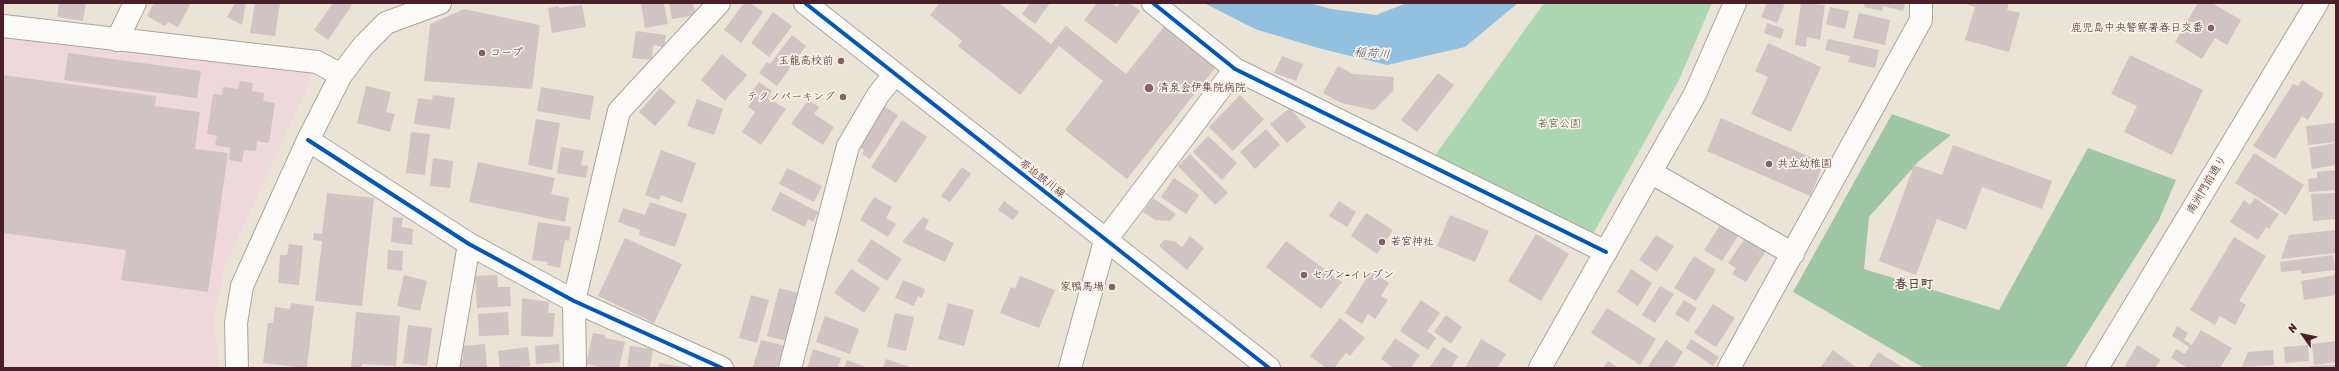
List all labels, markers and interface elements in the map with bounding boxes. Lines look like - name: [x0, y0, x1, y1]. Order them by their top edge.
- place label: 鹿児島中央警察署春日交番: [2071, 21, 2203, 35]
- marker: 鹿児島中央警察署春日交番: [2206, 23, 2216, 33]
- place label: コープ: [490, 46, 523, 60]
- water label: 稲荷川: [1354, 46, 1390, 62]
- marker: コープ: [477, 48, 487, 58]
- place label: 玉龍高校前: [778, 54, 833, 68]
- marker: 玉龍高校前: [836, 56, 846, 66]
- place label: 清泉会伊集院病院: [1158, 81, 1246, 95]
- marker: 清泉会伊集院病院: [1143, 82, 1155, 94]
- place label: テクノパーキング: [747, 90, 835, 104]
- marker: テクノパーキング: [838, 92, 848, 102]
- park label: 若宮公園: [1537, 117, 1581, 131]
- street label: 南洲門前通り: [2184, 153, 2230, 217]
- street label: 帯迫皷川線: [1016, 157, 1068, 201]
- place label: 共立幼稚園: [1777, 157, 1832, 171]
- marker: 共立幼稚園: [1764, 159, 1774, 169]
- place label: 若宮神社: [1390, 235, 1434, 249]
- marker: 若宮神社: [1377, 237, 1387, 247]
- place label: セブン-イレブン: [1312, 268, 1394, 282]
- marker: セブン-イレブン: [1299, 270, 1309, 280]
- district label: 春日町: [1895, 277, 1933, 293]
- place label: 家鴨馬場: [1060, 280, 1104, 294]
- marker: 家鴨馬場: [1107, 282, 1117, 292]
- north arrow: [2283, 315, 2323, 355]
- text: N: [2282, 320, 2303, 337]

